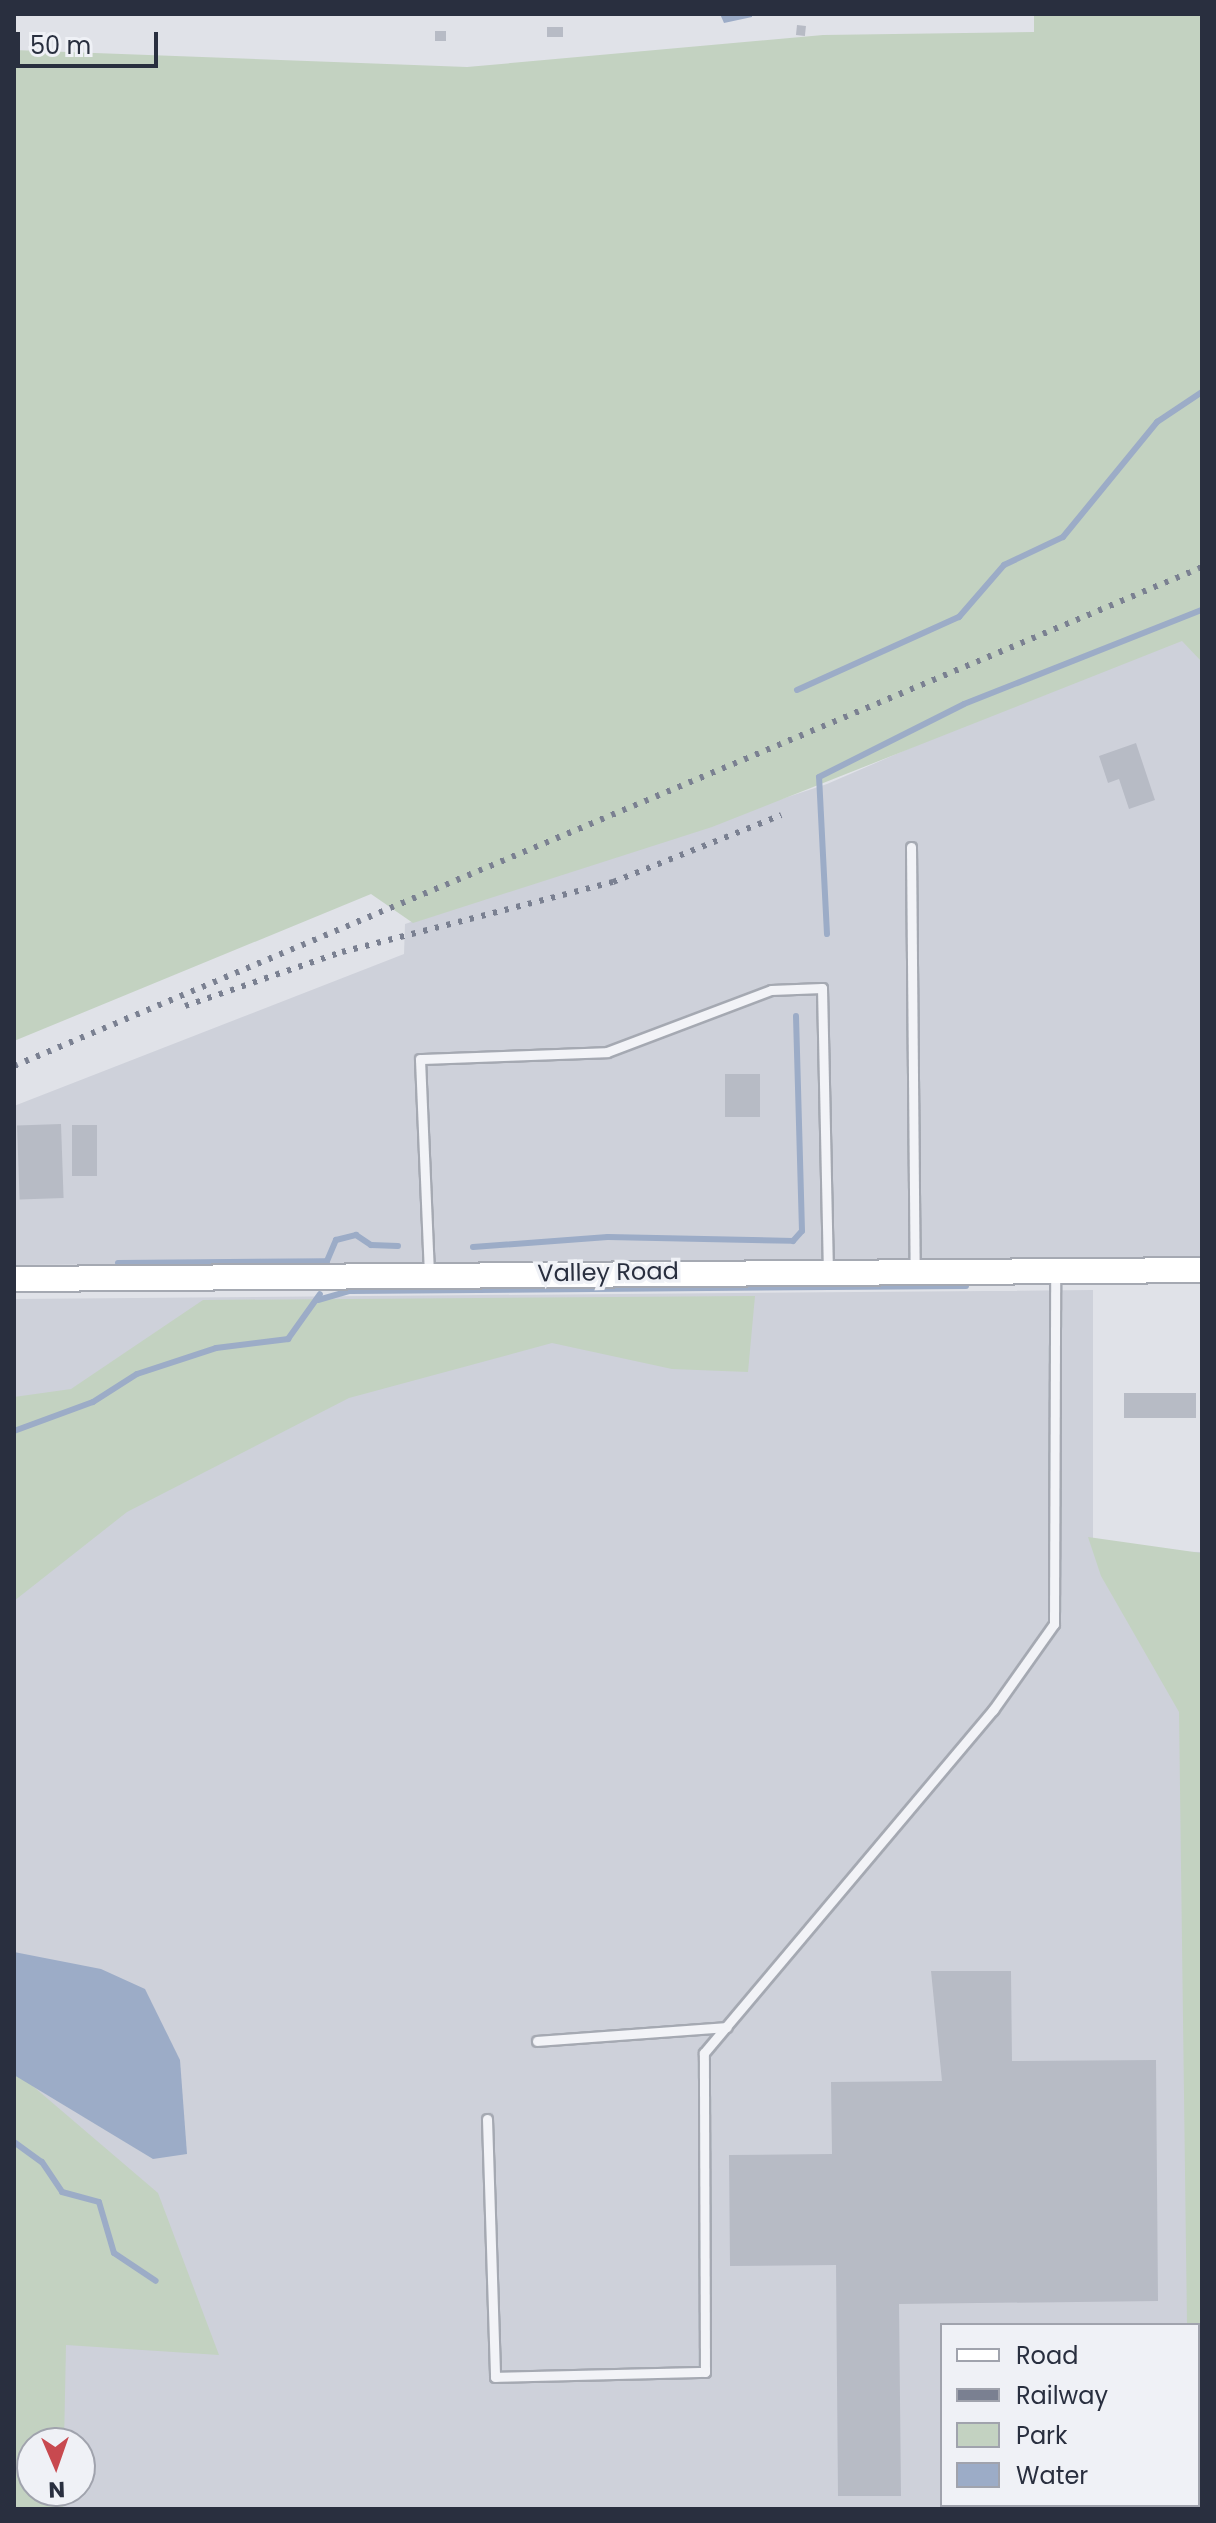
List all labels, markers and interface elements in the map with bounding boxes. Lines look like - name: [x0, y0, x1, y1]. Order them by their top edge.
- scale bar: [20, 16, 162, 66]
- text: 50 m: [30, 29, 91, 62]
- street label: Valley Road: [537, 1256, 679, 1288]
- legend: [940, 2323, 1200, 2507]
- text: Road: [1016, 2339, 1078, 2372]
- text: Railway: [1016, 2379, 1108, 2412]
- text: Park: [1016, 2419, 1067, 2452]
- north arrow: [16, 2427, 96, 2507]
- text: Water: [1016, 2459, 1088, 2492]
- text: N: [48, 2474, 66, 2505]

